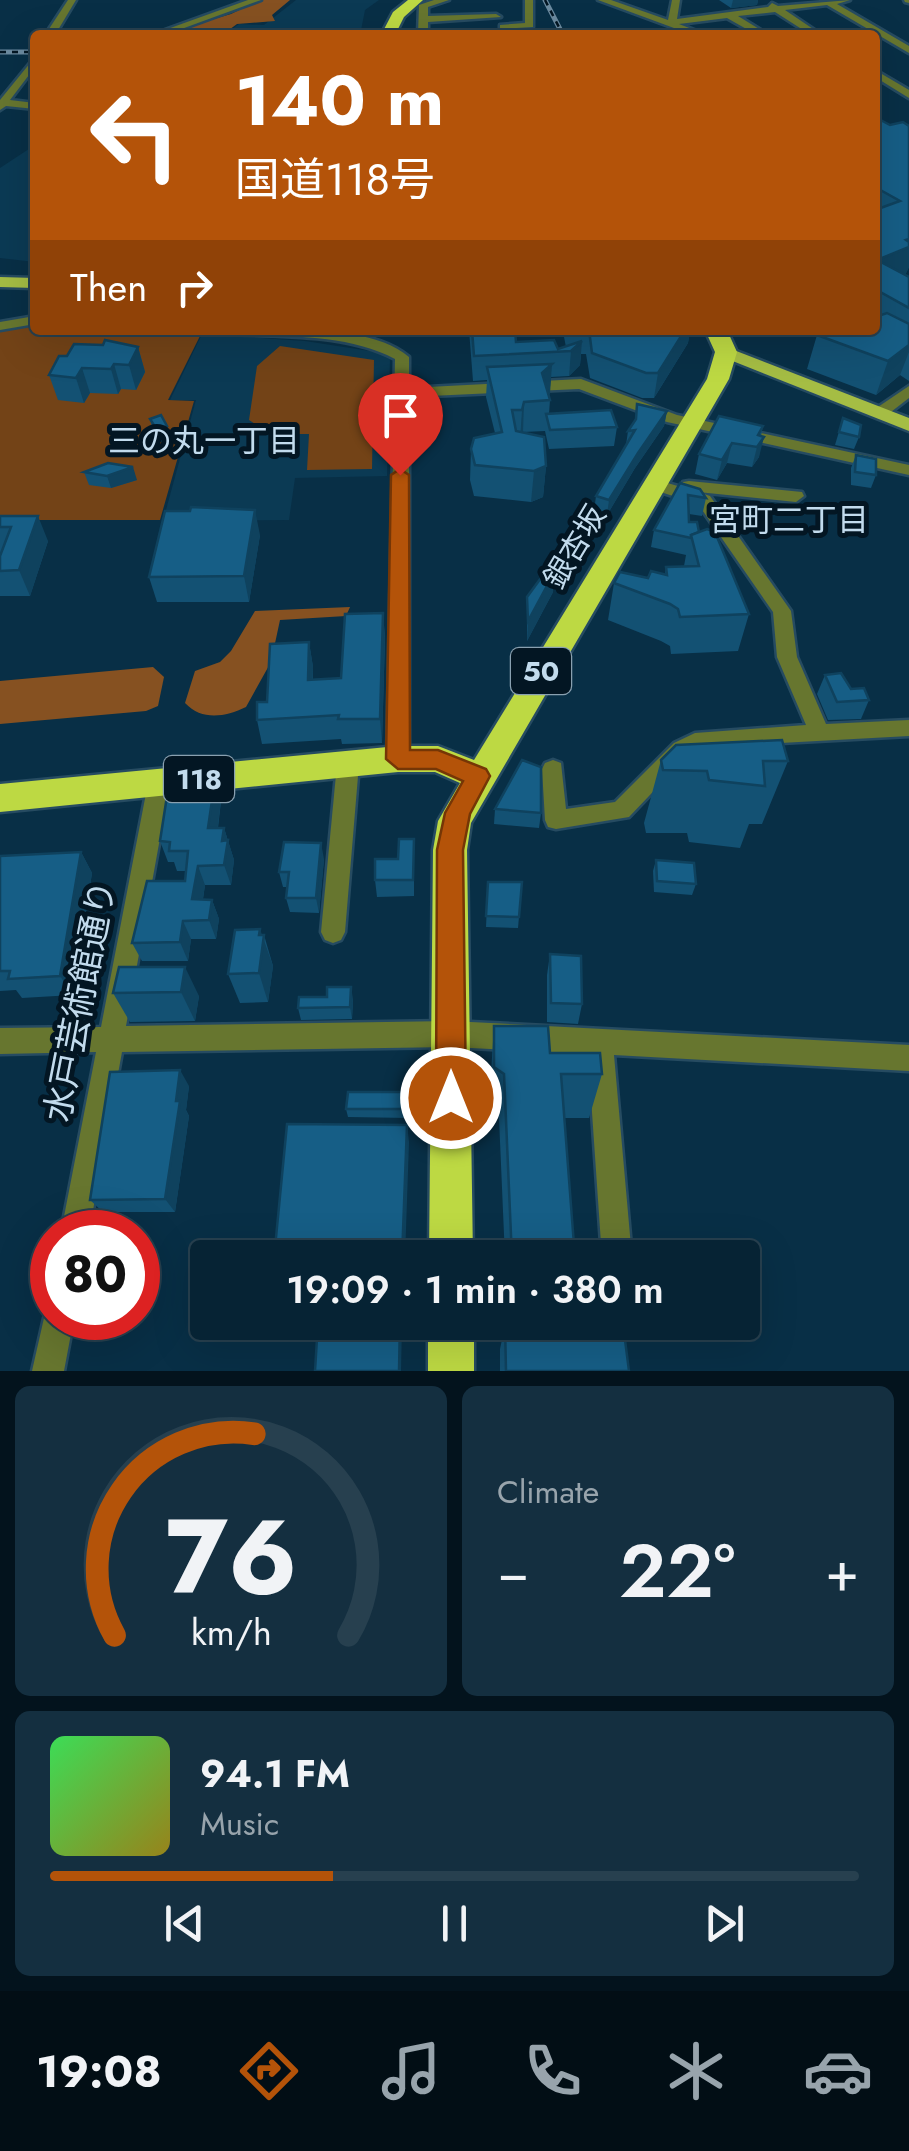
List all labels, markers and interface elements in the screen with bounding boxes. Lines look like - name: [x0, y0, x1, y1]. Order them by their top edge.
- text: 140 m: [235, 50, 444, 151]
- icon: left: [70, 70, 200, 200]
- text: 国道118号: [235, 147, 435, 212]
- text: Then: [70, 260, 147, 315]
- icon: right: [167, 260, 222, 315]
- pin: [358, 373, 443, 476]
- icon: arrive: [373, 388, 428, 443]
- district label: 三の丸一丁目: [108, 418, 300, 464]
- street label: 銀杏坂: [533, 497, 616, 596]
- district label: 宮町二丁目: [709, 497, 869, 543]
- road number: 50: [511, 648, 571, 694]
- road number: 118: [164, 756, 234, 802]
- street label: 水戸芸術館通り: [32, 876, 128, 1126]
- position arrow: [399, 1046, 503, 1150]
- speed limit sign: 80: [30, 1210, 160, 1340]
- text: 19:09 · 1 min · 380 m: [286, 1262, 664, 1317]
- text: Climate: [497, 1469, 599, 1515]
- text: 76: [165, 1482, 297, 1632]
- text: 22°: [619, 1517, 735, 1625]
- text: −: [497, 1532, 529, 1612]
- text: +: [825, 1532, 859, 1612]
- text: km/h: [191, 1607, 271, 1658]
- text: 94.1 FM: [200, 1746, 350, 1801]
- text: Music: [200, 1801, 279, 1847]
- icon: previous: [157, 1896, 212, 1951]
- icon: pause: [427, 1896, 482, 1951]
- icon: next: [697, 1896, 752, 1951]
- icon: directions: [234, 2036, 304, 2106]
- icon: music: [376, 2036, 446, 2106]
- icon: phone: [518, 2036, 588, 2106]
- icon: climate: [661, 2036, 731, 2106]
- icon: car: [803, 2036, 873, 2106]
- text: 19:08: [36, 2039, 162, 2104]

